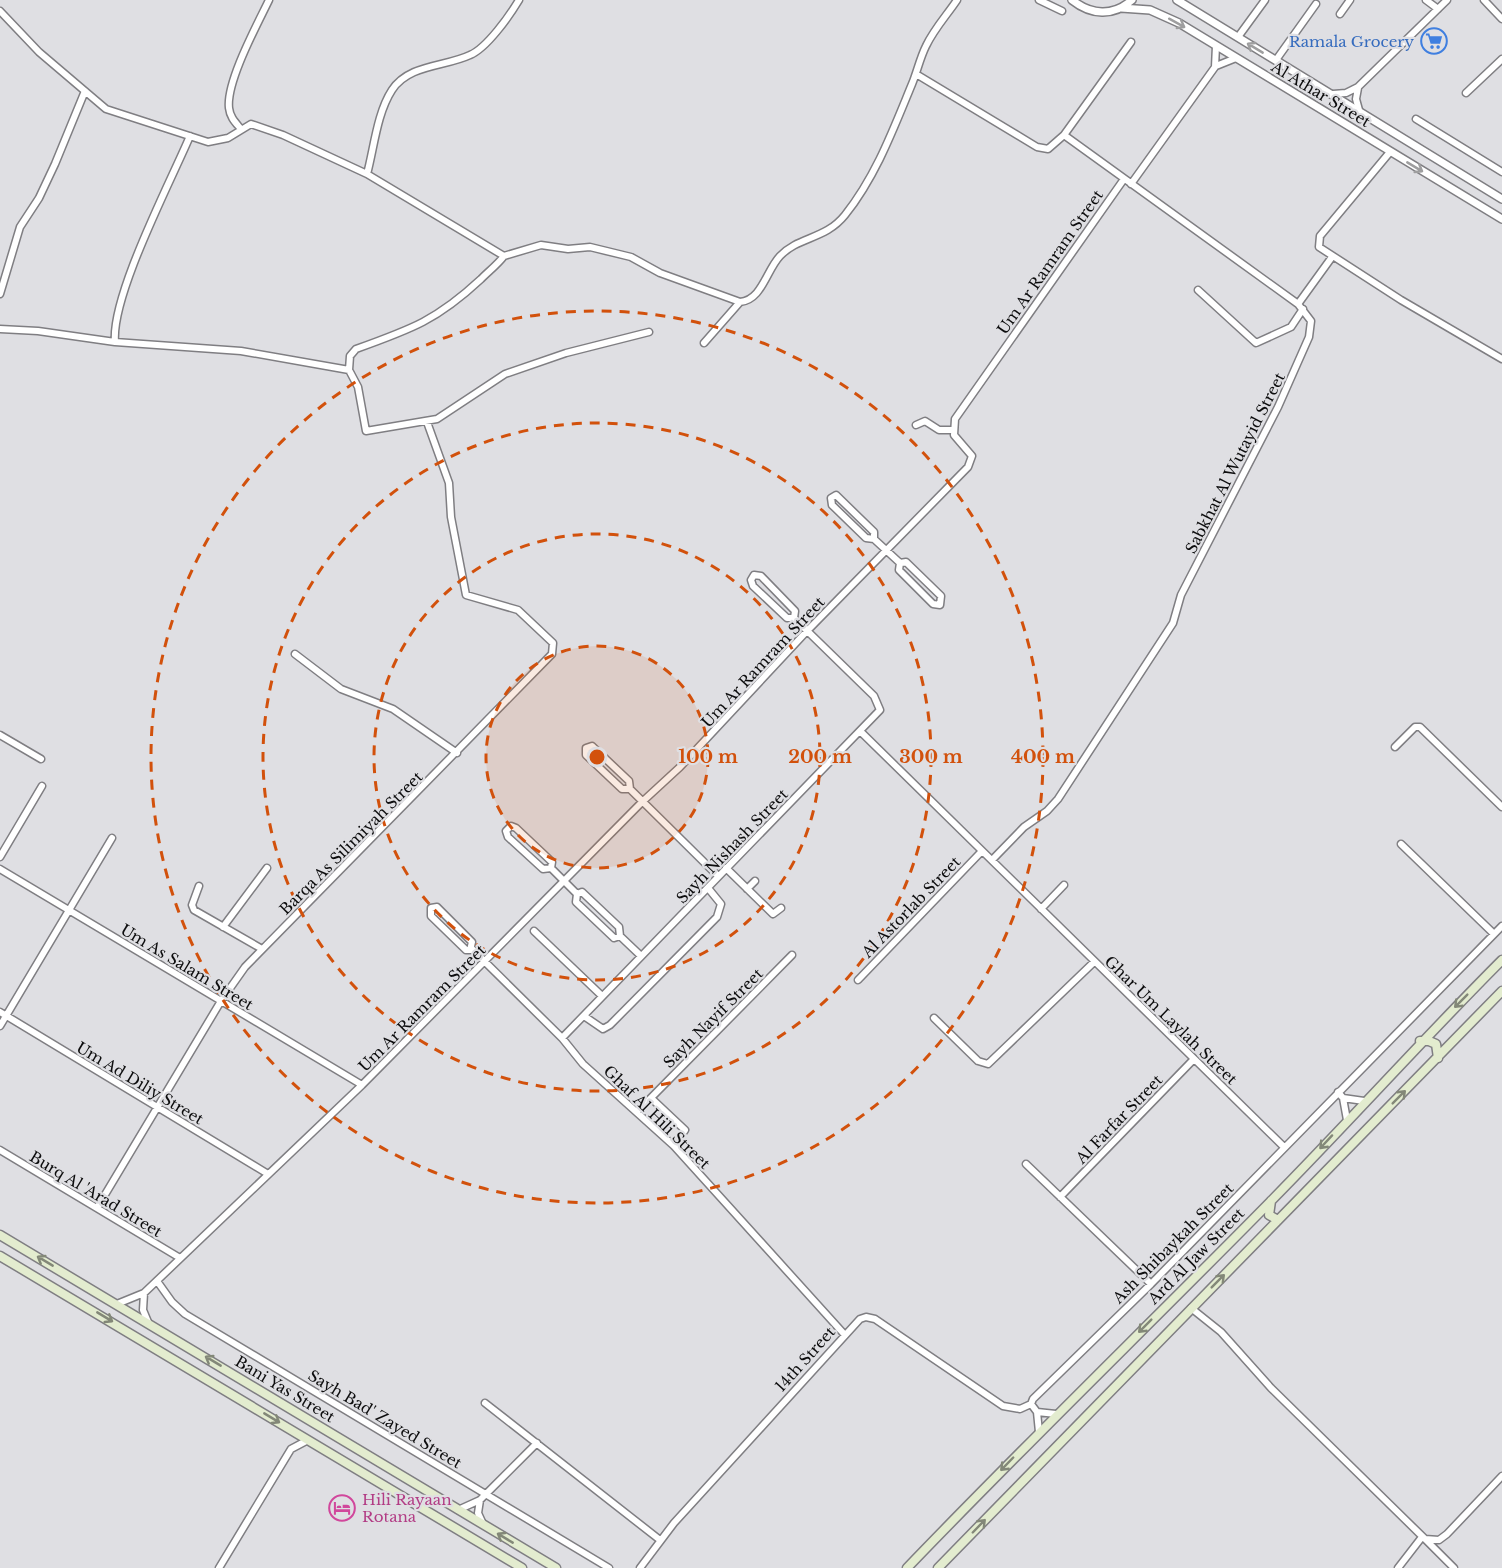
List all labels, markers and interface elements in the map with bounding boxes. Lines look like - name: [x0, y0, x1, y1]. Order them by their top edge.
- one-way arrow: [1167, 18, 1185, 29]
- supermarket icon: Ramala Grocery: [1419, 26, 1449, 56]
- place label: Ramala Grocery: [1289, 32, 1414, 51]
- one-way arrow: [1247, 41, 1264, 53]
- street label: Al Athar Street: [1267, 56, 1374, 131]
- one-way arrow: [1406, 161, 1423, 173]
- street label: Um Ar Ramram Street: [993, 186, 1107, 338]
- street label: Sabkhat Al Wutayid Street: [1181, 369, 1289, 557]
- street label: Um Ar Ramram Street: [697, 592, 829, 731]
- text: 100 m: [678, 746, 738, 768]
- text: 200 m: [788, 746, 852, 768]
- text: 300 m: [899, 746, 963, 768]
- text: 400 m: [1011, 746, 1075, 768]
- centre of rings: [587, 747, 607, 767]
- street label: Barqa As Silimiyah Street: [275, 767, 427, 919]
- street label: Sayh Nishash Street: [672, 784, 792, 907]
- street label: Al Astorlab Street: [857, 852, 964, 962]
- street label: Um As Salam Street: [117, 920, 257, 1014]
- street label: Um Ar Ramram Street: [354, 940, 490, 1076]
- street label: Ghar Um Laylah Street: [1101, 952, 1241, 1088]
- street label: Sayh Nayif Street: [659, 964, 767, 1072]
- one-way arrow: [1453, 994, 1468, 1009]
- street label: Um Ad Diliy Street: [73, 1038, 207, 1129]
- street label: Ghaf Al Hili Street: [600, 1061, 714, 1173]
- street label: Al Farfar Street: [1071, 1070, 1166, 1168]
- one-way arrow: [1391, 1090, 1406, 1105]
- one-way arrow: [1319, 1135, 1333, 1150]
- street label: Burq Al 'Arad Street: [26, 1147, 166, 1241]
- street label: Ash Shibaykah Street: [1108, 1179, 1237, 1308]
- street label: Ard Al Jaw Street: [1143, 1204, 1248, 1309]
- one-way arrow: [37, 1255, 54, 1267]
- one-way arrow: [1210, 1274, 1225, 1289]
- one-way arrow: [96, 1312, 113, 1324]
- one-way arrow: [1137, 1318, 1152, 1333]
- street label: 14th Street: [771, 1322, 839, 1395]
- street label: Bani Yas Street: [232, 1352, 339, 1426]
- one-way arrow: [205, 1355, 222, 1367]
- street label: Sayh Bad' Zayed Street: [305, 1366, 466, 1473]
- one-way arrow: [263, 1413, 280, 1425]
- one-way arrow: [1000, 1457, 1015, 1472]
- place label: Hili Rayaan Rotana: [362, 1490, 452, 1526]
- hotel icon: Hili Rayaan Rotana: [327, 1493, 357, 1523]
- one-way arrow: [972, 1519, 986, 1534]
- one-way arrow: [497, 1532, 514, 1544]

